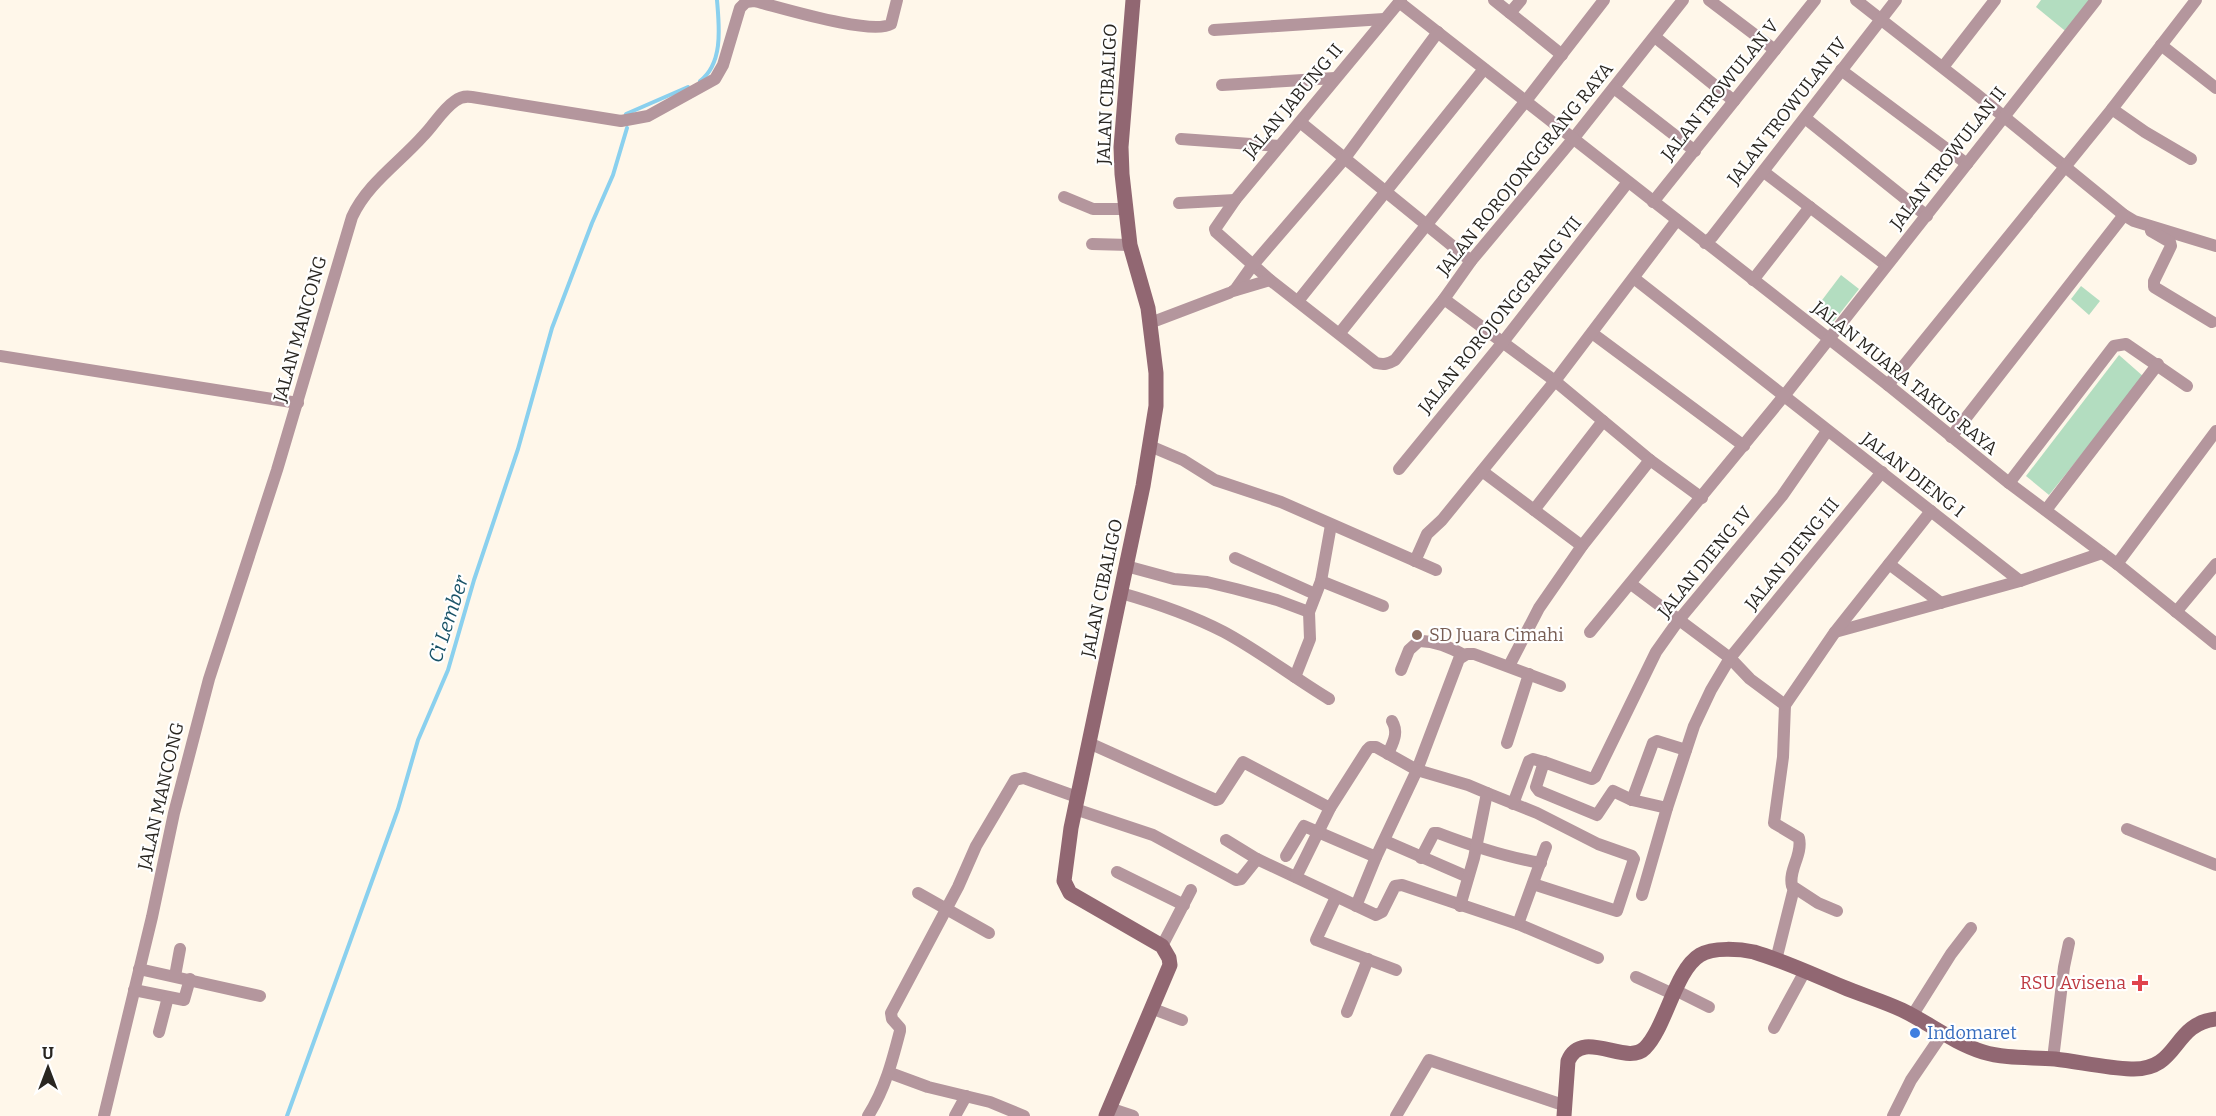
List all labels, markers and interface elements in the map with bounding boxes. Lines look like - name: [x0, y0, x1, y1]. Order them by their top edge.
- street label: JALAN TROWULAN V: [1656, 15, 1784, 166]
- street label: JALAN CIBALIGO: [1092, 23, 1122, 166]
- street label: JALAN TROWULAN IV: [1722, 33, 1852, 190]
- street label: JALAN JABUNG II: [1238, 39, 1347, 164]
- street label: JALAN ROROJONGGRANG RAYA: [1432, 58, 1618, 281]
- street label: JALAN TROWULAN II: [1885, 82, 2011, 235]
- street label: JALAN ROROJONGGRANG VII: [1413, 212, 1586, 419]
- street label: JALAN MANCONG: [268, 253, 331, 406]
- street label: JALAN MUARA TAKUS RAYA: [1807, 296, 2002, 460]
- street label: JALAN DIENG I: [1856, 427, 1969, 522]
- street label: JALAN DIENG III: [1740, 494, 1844, 615]
- street label: JALAN DIENG IV: [1653, 501, 1757, 623]
- street label: JALAN CIBALIGO: [1076, 517, 1127, 660]
- water label: Ci Lember: [423, 572, 474, 665]
- place label: SD Juara Cimahi: [1429, 624, 1564, 646]
- marker: SD Juara Cimahi: [1410, 628, 1424, 642]
- street label: JALAN MANCONG: [133, 720, 189, 873]
- place label: RSU Avisena: [2020, 972, 2126, 994]
- marker: RSU Avisena: [2131, 974, 2149, 992]
- place label: Indomaret: [1927, 1022, 2017, 1044]
- marker: Indomaret: [1908, 1026, 1922, 1040]
- north arrow: [18, 1038, 78, 1098]
- text: U: [42, 1044, 54, 1063]

